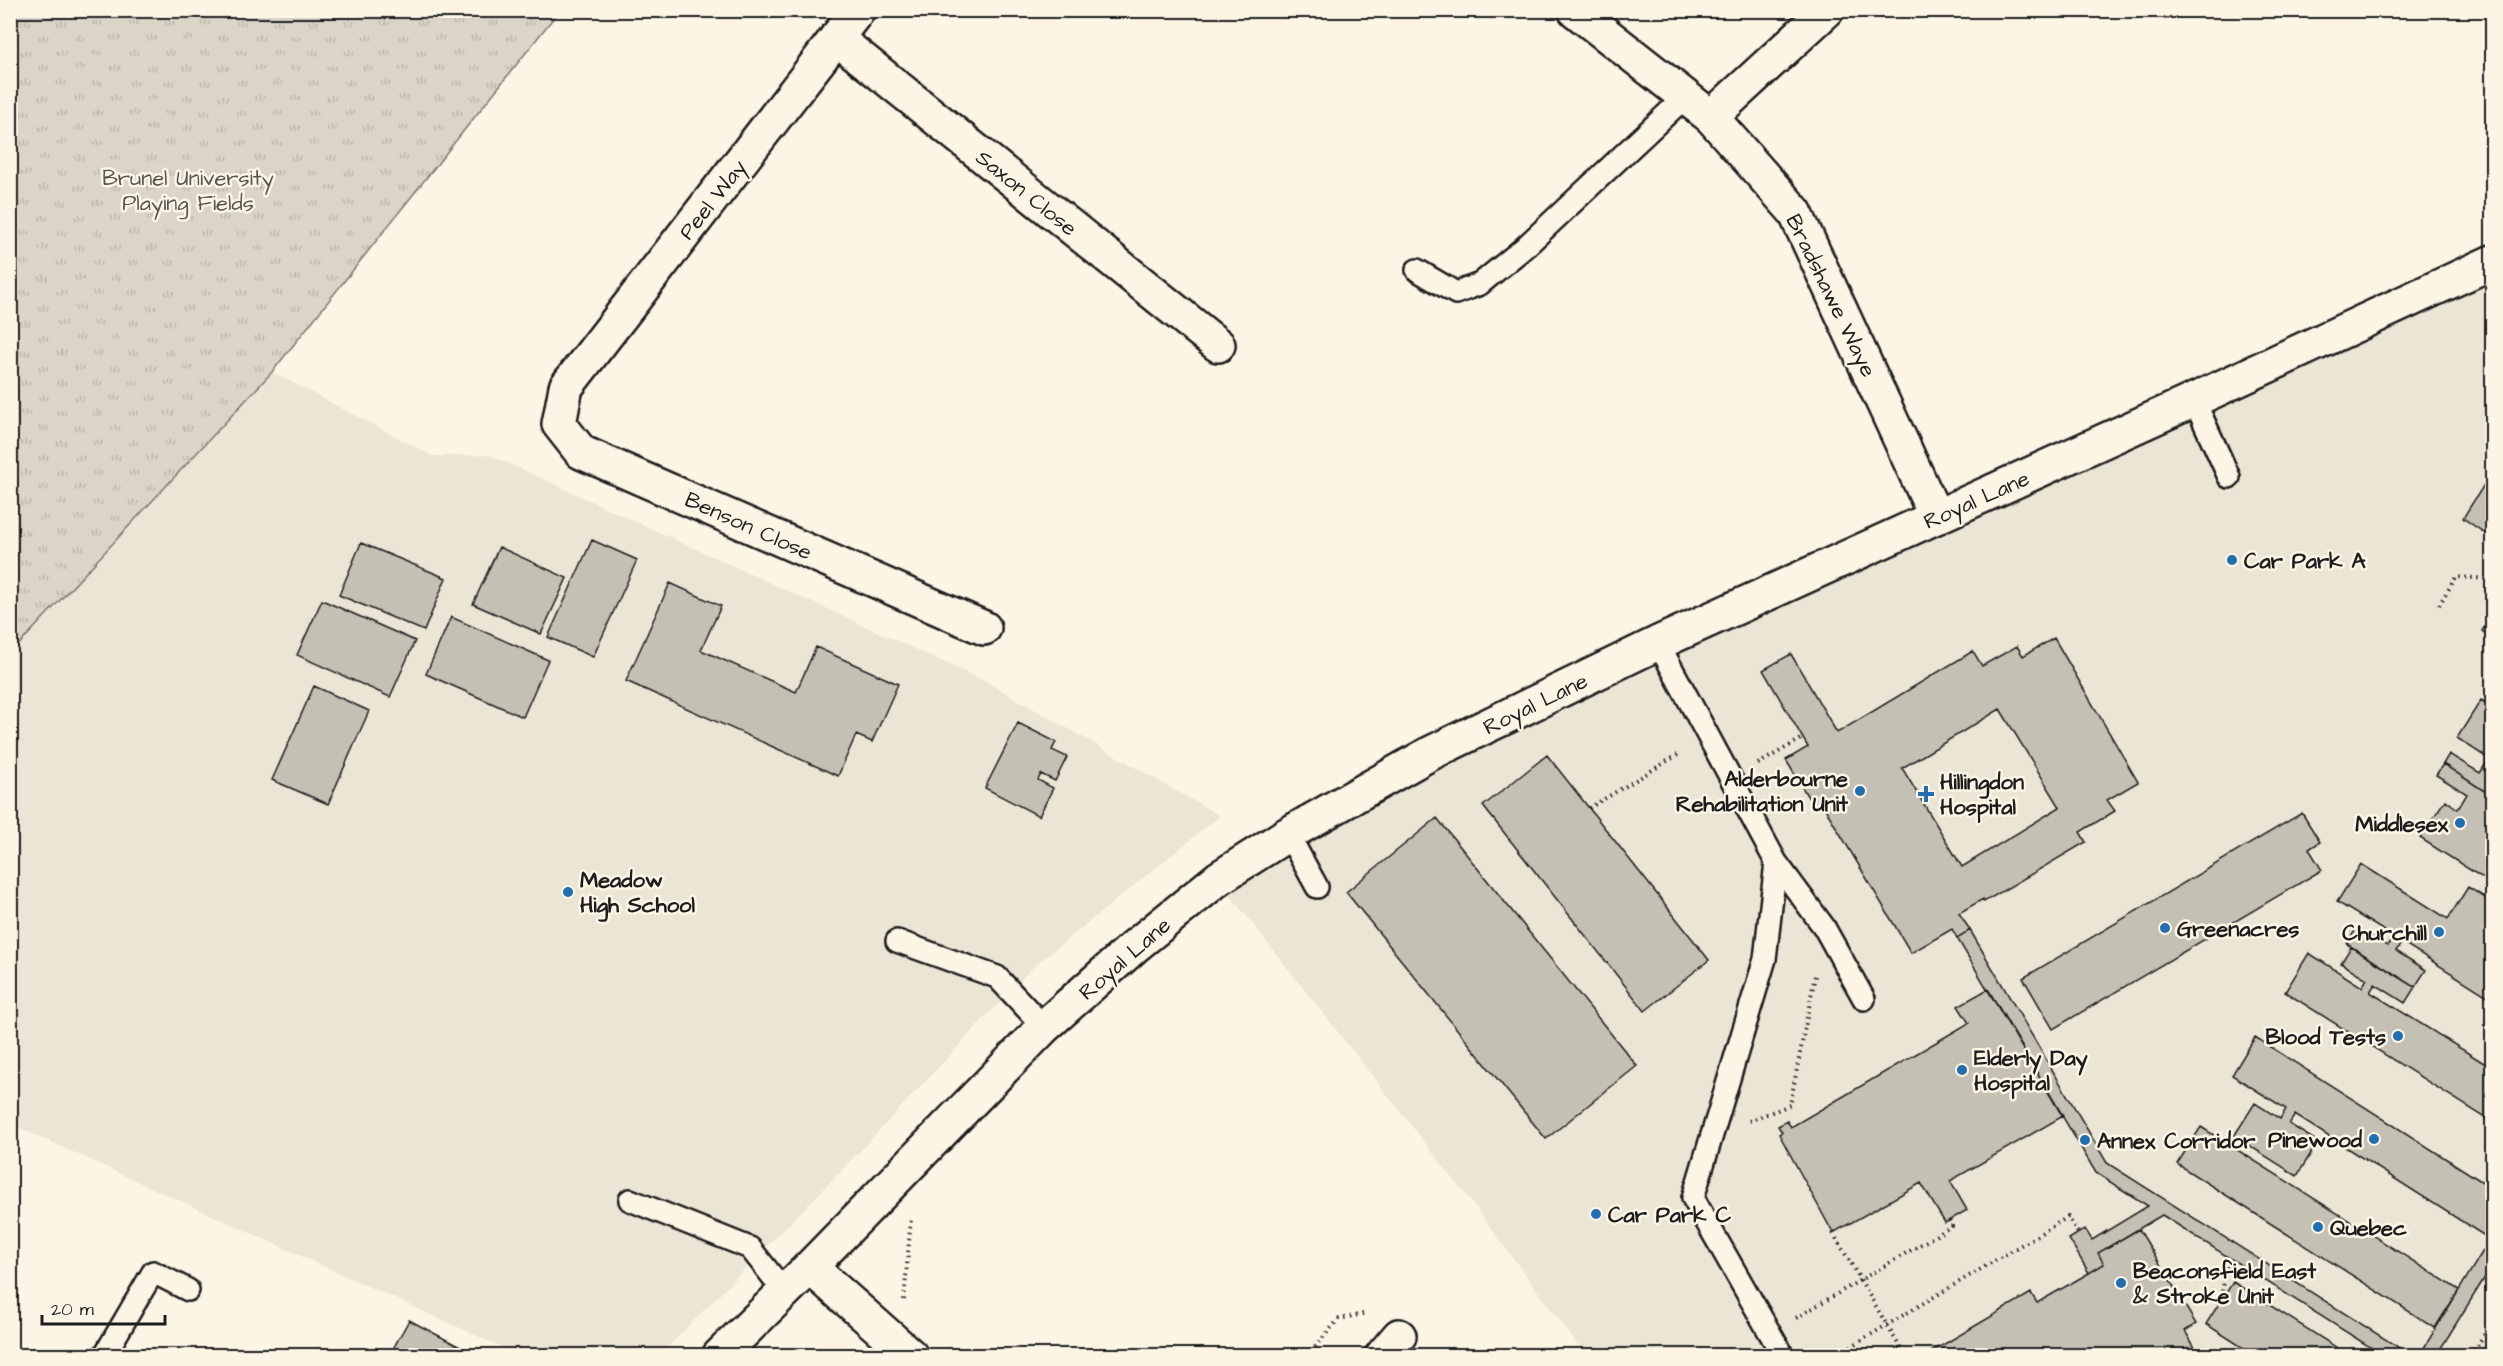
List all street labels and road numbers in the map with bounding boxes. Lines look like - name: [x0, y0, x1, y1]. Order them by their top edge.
- street label: Saxon Close: [969, 143, 1083, 244]
- street label: Peel Way: [672, 153, 755, 247]
- street label: Bradshawe Waye: [1777, 209, 1884, 383]
- street label: Royal Lane: [1919, 463, 2035, 538]
- street label: Benson Close: [680, 485, 817, 568]
- street label: Royal Lane: [1478, 666, 1594, 744]
- street label: Royal Lane: [1072, 910, 1178, 1009]

